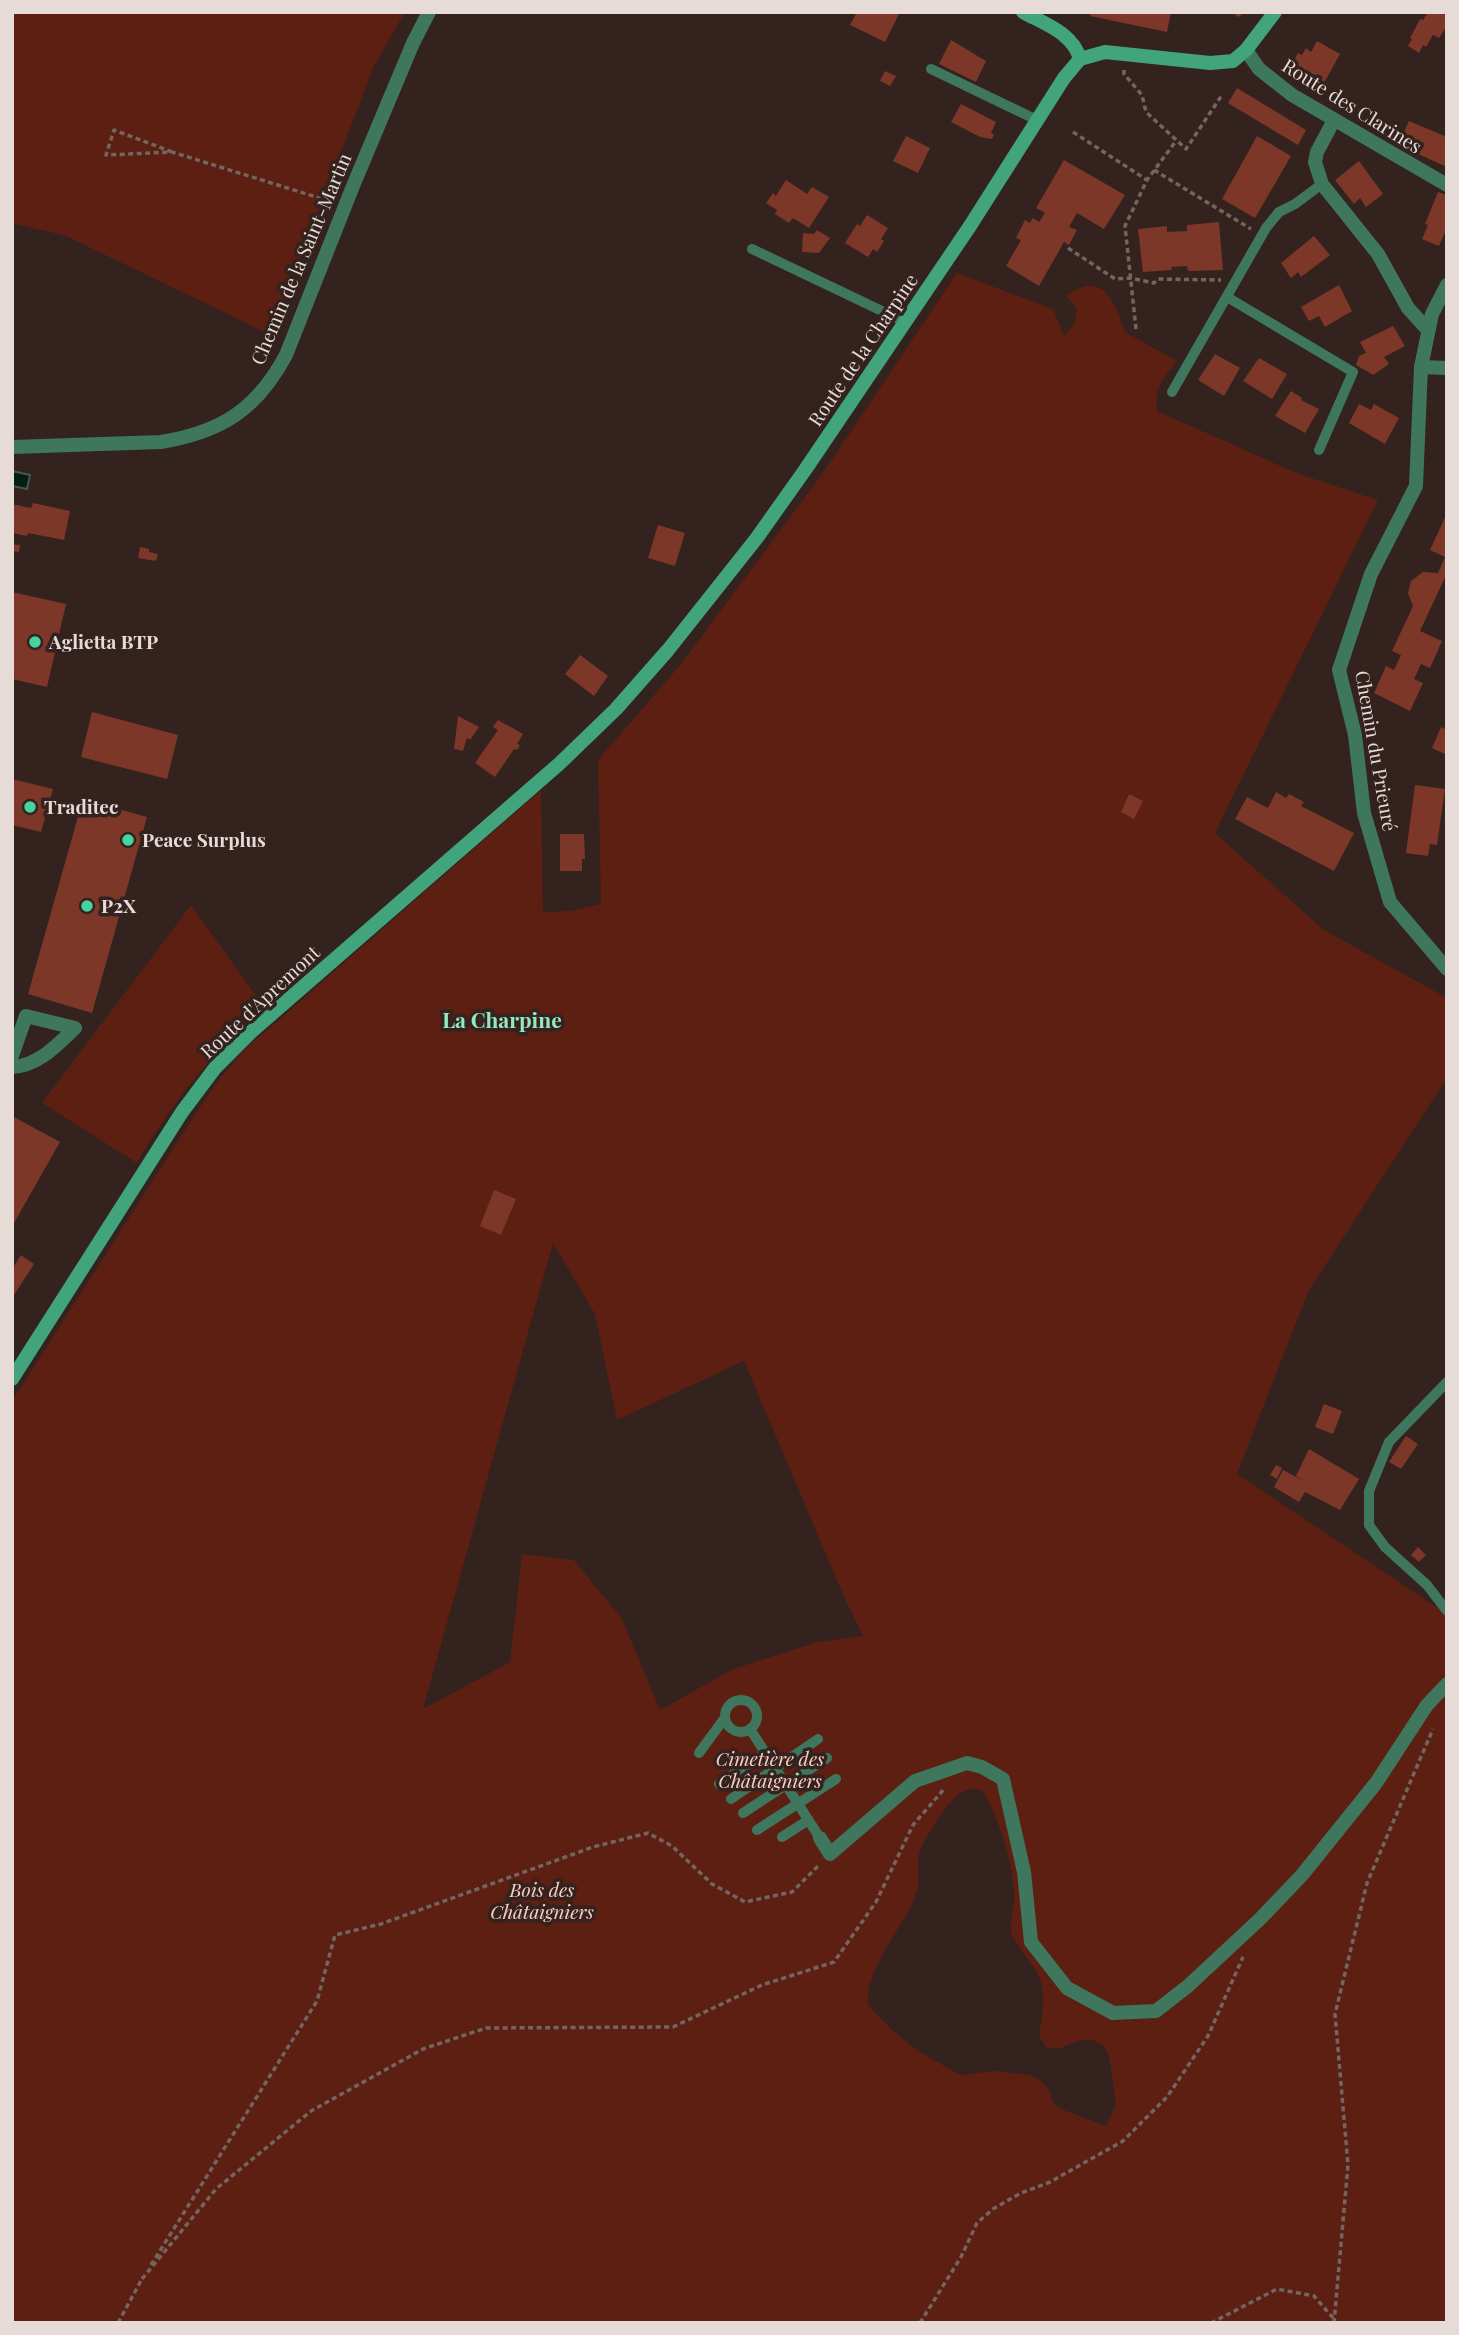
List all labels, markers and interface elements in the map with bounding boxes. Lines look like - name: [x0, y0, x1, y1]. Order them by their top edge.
- street label: Route des Clarines: [1278, 52, 1427, 159]
- street label: Chemin de la Saint-Martin: [244, 148, 357, 368]
- street label: Route de la Charpine: [801, 268, 923, 431]
- place label: Aglietta BTP: [48, 628, 158, 654]
- marker: Aglietta BTP: [27, 634, 43, 650]
- street label: Chemin du Prieuré: [1350, 668, 1404, 833]
- place label: Traditec: [44, 793, 118, 819]
- marker: Traditec: [22, 799, 38, 815]
- place label: Peace Surplus: [142, 826, 266, 852]
- marker: Peace Surplus: [120, 832, 136, 848]
- place label: P2X: [101, 892, 137, 918]
- marker: P2X: [79, 898, 95, 914]
- street label: Route d'Apremont: [194, 939, 325, 1063]
- district label: La Charpine: [442, 1005, 562, 1033]
- park label: Cimetière des Châtaigniers: [716, 1745, 824, 1793]
- park label: Bois des Châtaigniers: [490, 1876, 594, 1924]

